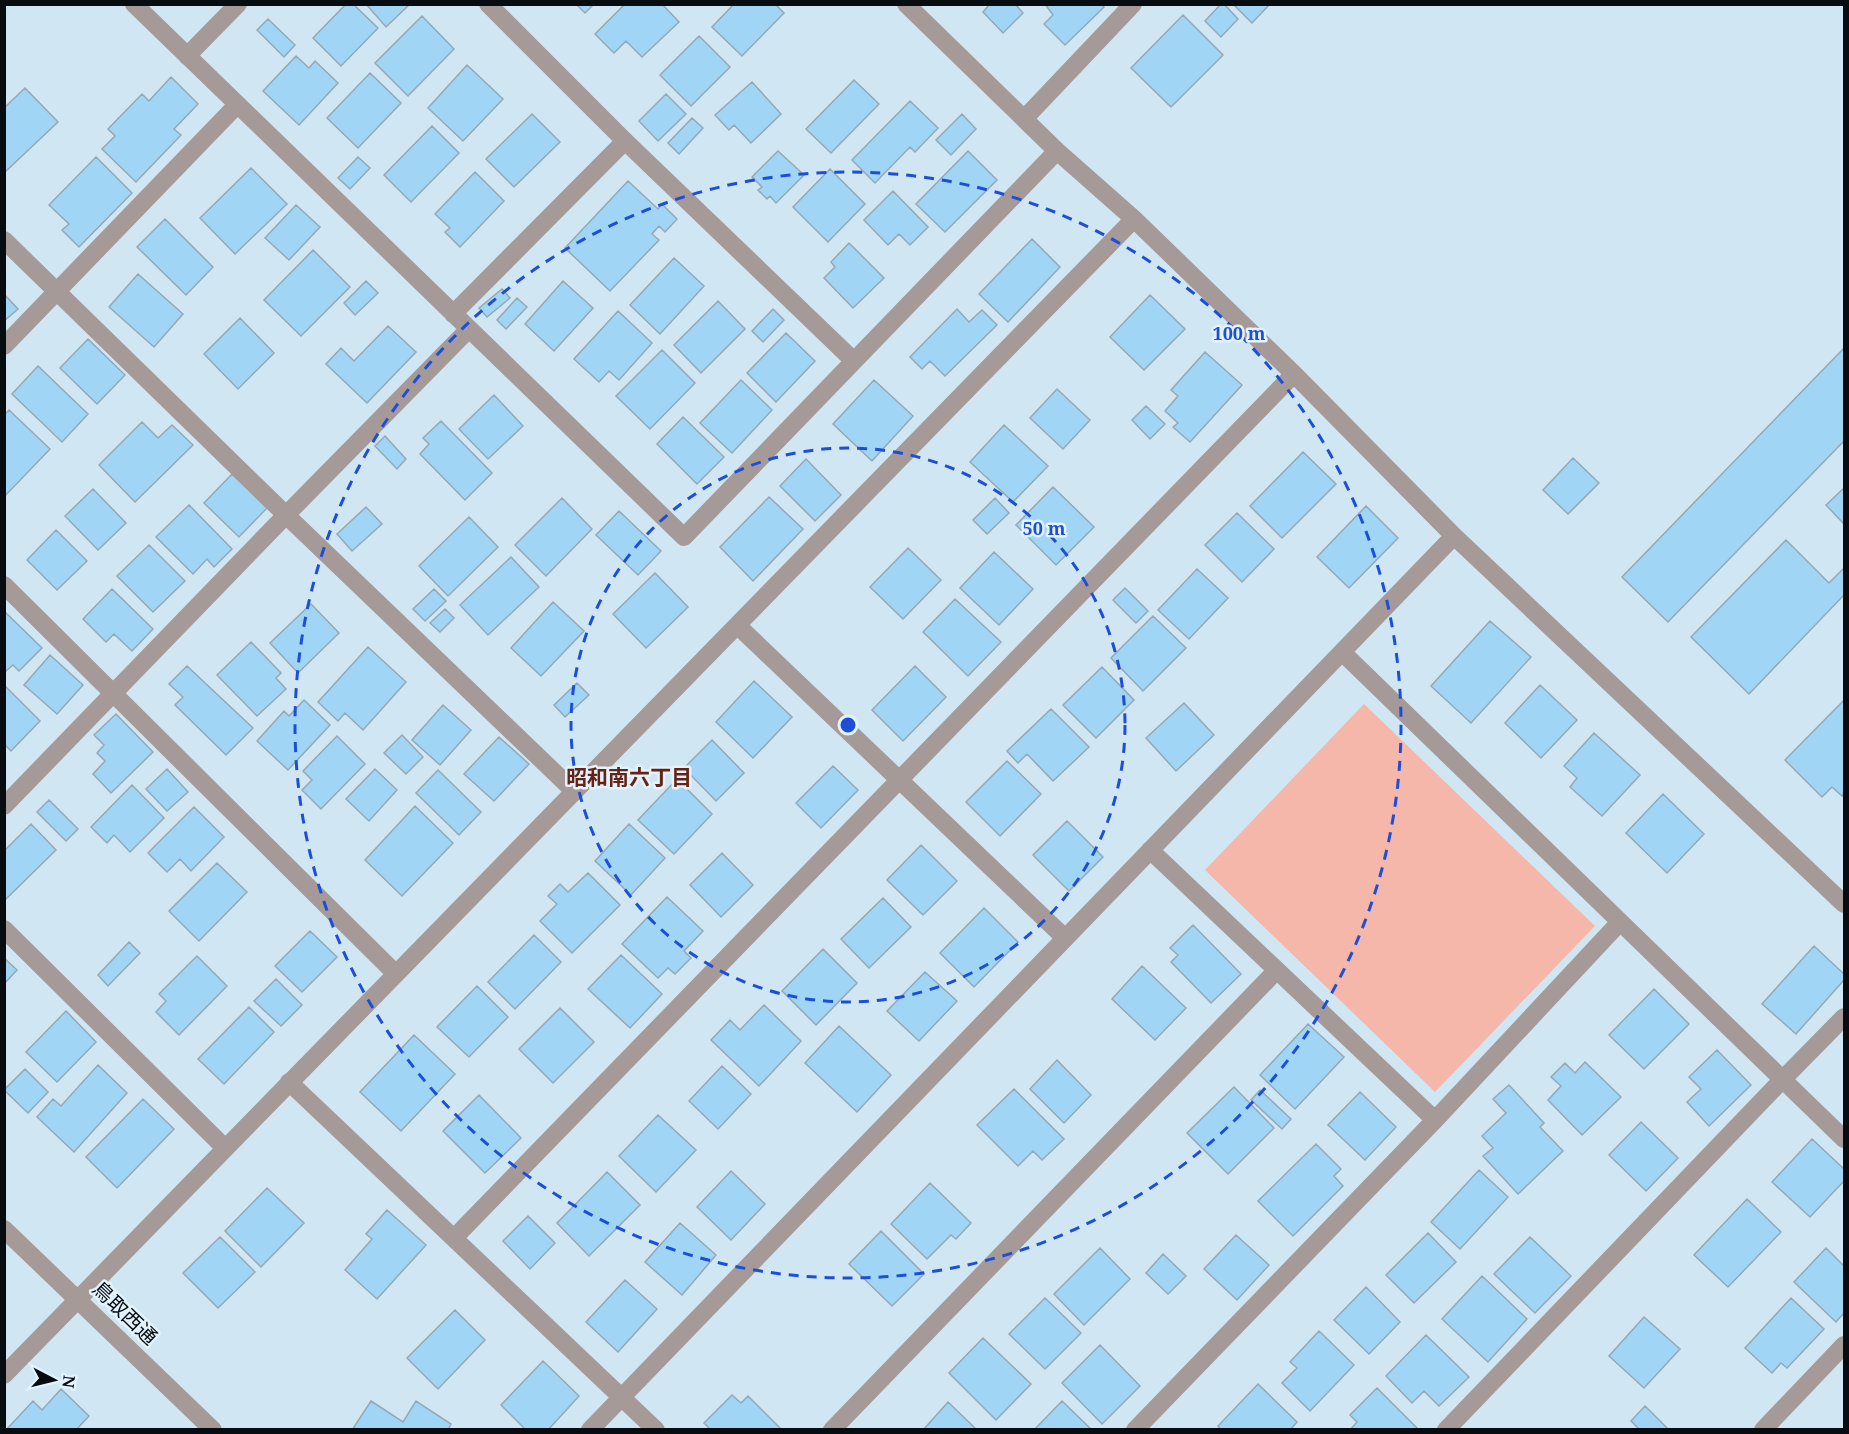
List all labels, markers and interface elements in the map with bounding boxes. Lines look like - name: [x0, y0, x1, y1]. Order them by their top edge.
- text: 100 m: [1213, 321, 1266, 345]
- text: 50 m: [1023, 516, 1066, 540]
- centre of rings: [838, 715, 858, 735]
- district label: 昭和南六丁目: [566, 763, 692, 791]
- street label: 鳥取西通: [87, 1275, 163, 1350]
- north arrow: [24, 1350, 84, 1410]
- text: N: [57, 1374, 81, 1390]

